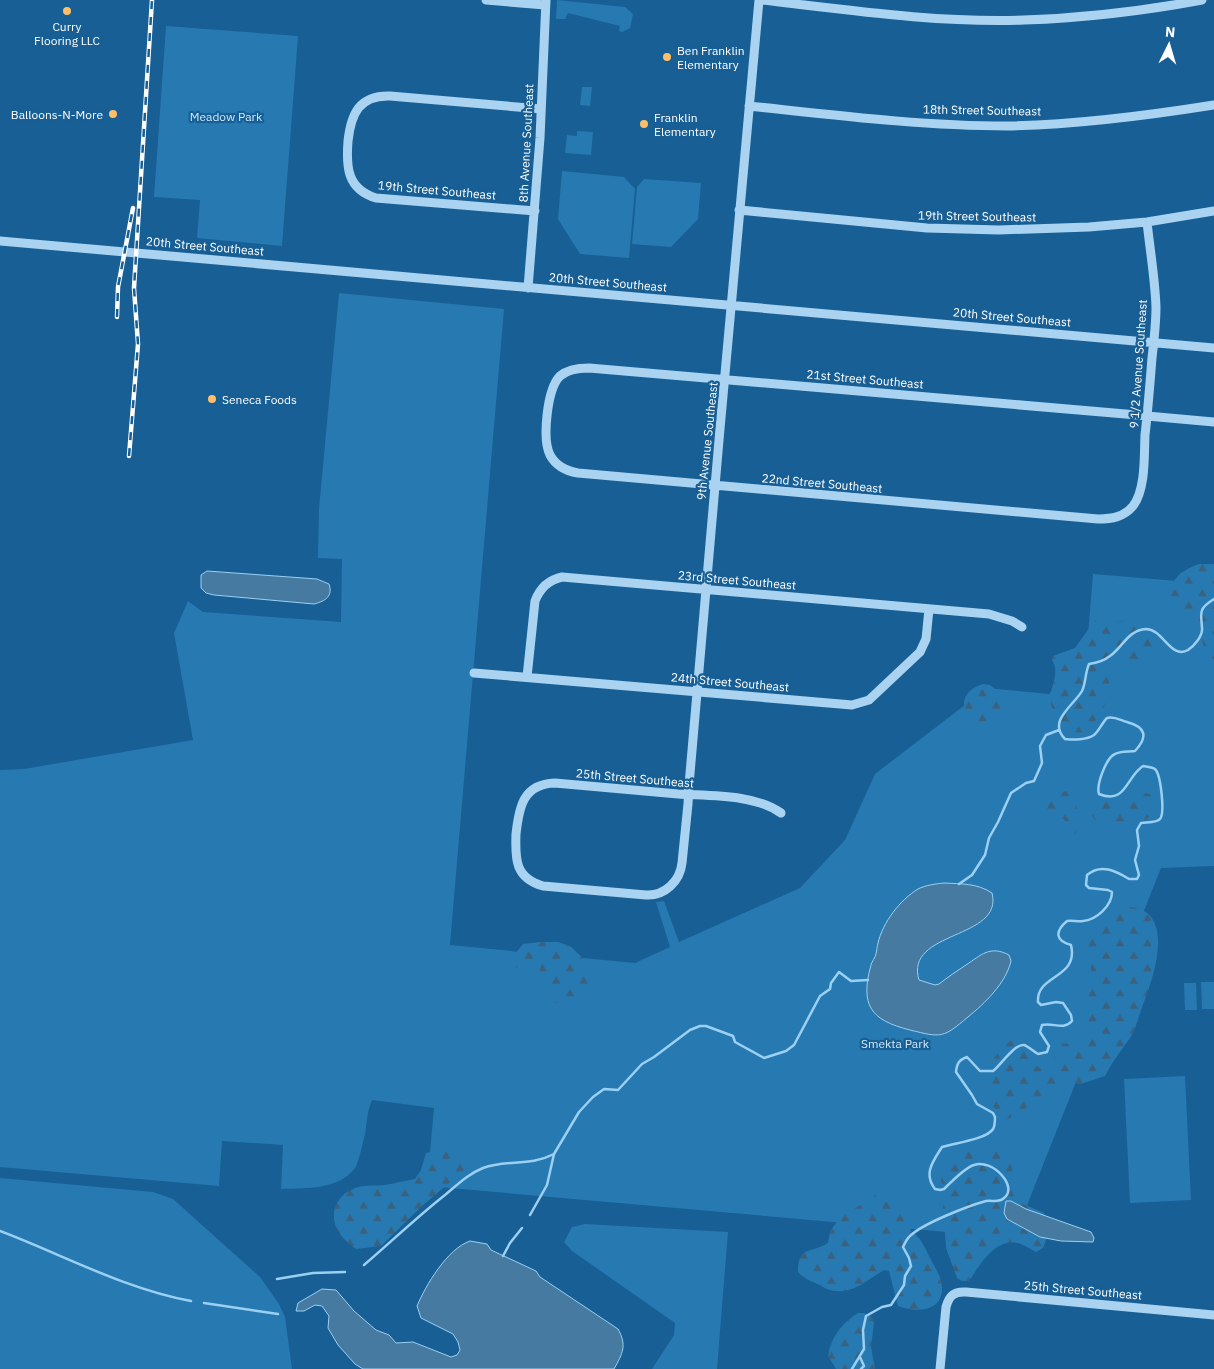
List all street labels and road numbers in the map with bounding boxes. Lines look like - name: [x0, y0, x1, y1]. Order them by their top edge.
- street label: 8th Avenue Southeast: [515, 83, 537, 203]
- street label: 18th Street Southeast: [923, 101, 1041, 119]
- street label: 19th Street Southeast: [377, 177, 497, 203]
- street label: 19th Street Southeast: [918, 207, 1036, 225]
- street label: 20th Street Southeast: [145, 233, 265, 259]
- street label: 20th Street Southeast: [548, 269, 668, 295]
- street label: 9 1/2 Avenue Southeast: [1126, 299, 1150, 429]
- street label: 20th Street Southeast: [952, 304, 1072, 330]
- street label: 21st Street Southeast: [806, 366, 924, 392]
- street label: 9th Avenue Southeast: [693, 381, 721, 501]
- street label: 22nd Street Southeast: [761, 470, 883, 496]
- street label: 23rd Street Southeast: [677, 567, 797, 593]
- street label: 24th Street Southeast: [670, 669, 790, 695]
- street label: 25th Street Southeast: [575, 765, 695, 791]
- street label: 25th Street Southeast: [1023, 1277, 1143, 1303]

